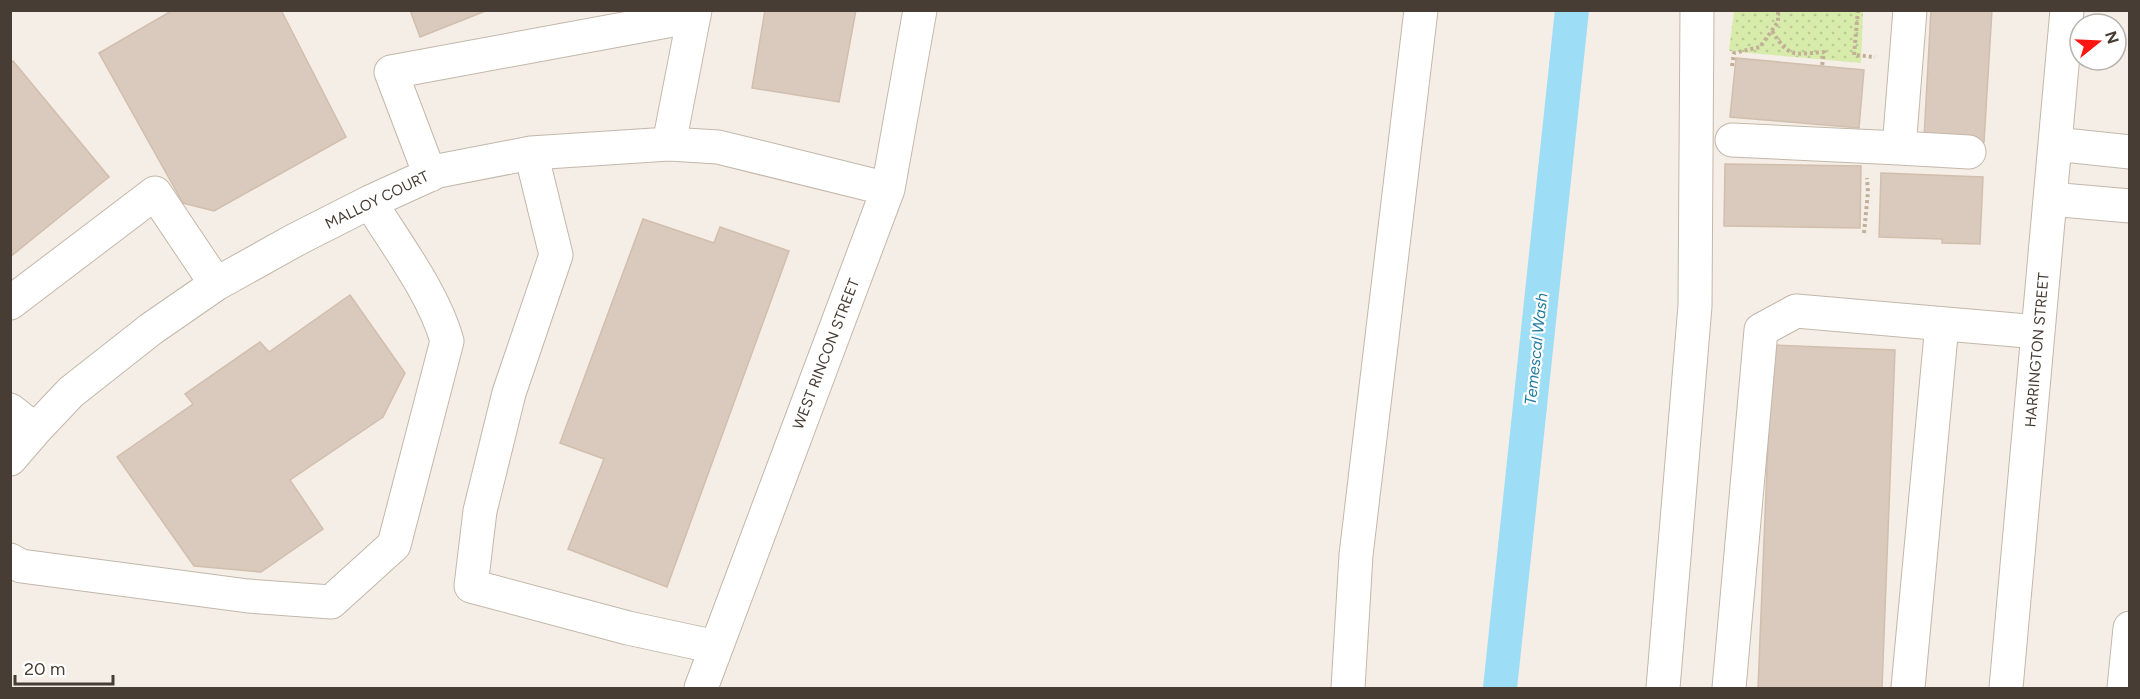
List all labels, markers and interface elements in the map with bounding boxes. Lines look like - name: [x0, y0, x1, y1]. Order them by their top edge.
- north arrow: [2068, 12, 2128, 72]
- text: N: [2101, 29, 2123, 46]
- street label: MALLOY COURT: [322, 167, 432, 233]
- street label: HARRINGTON STREET: [2021, 271, 2053, 428]
- street label: WEST RINCON STREET: [789, 275, 863, 432]
- water label: Temescal Wash: [1521, 292, 1551, 406]
- scale bar: [15, 648, 112, 686]
- text: 20 m: [24, 658, 65, 680]

